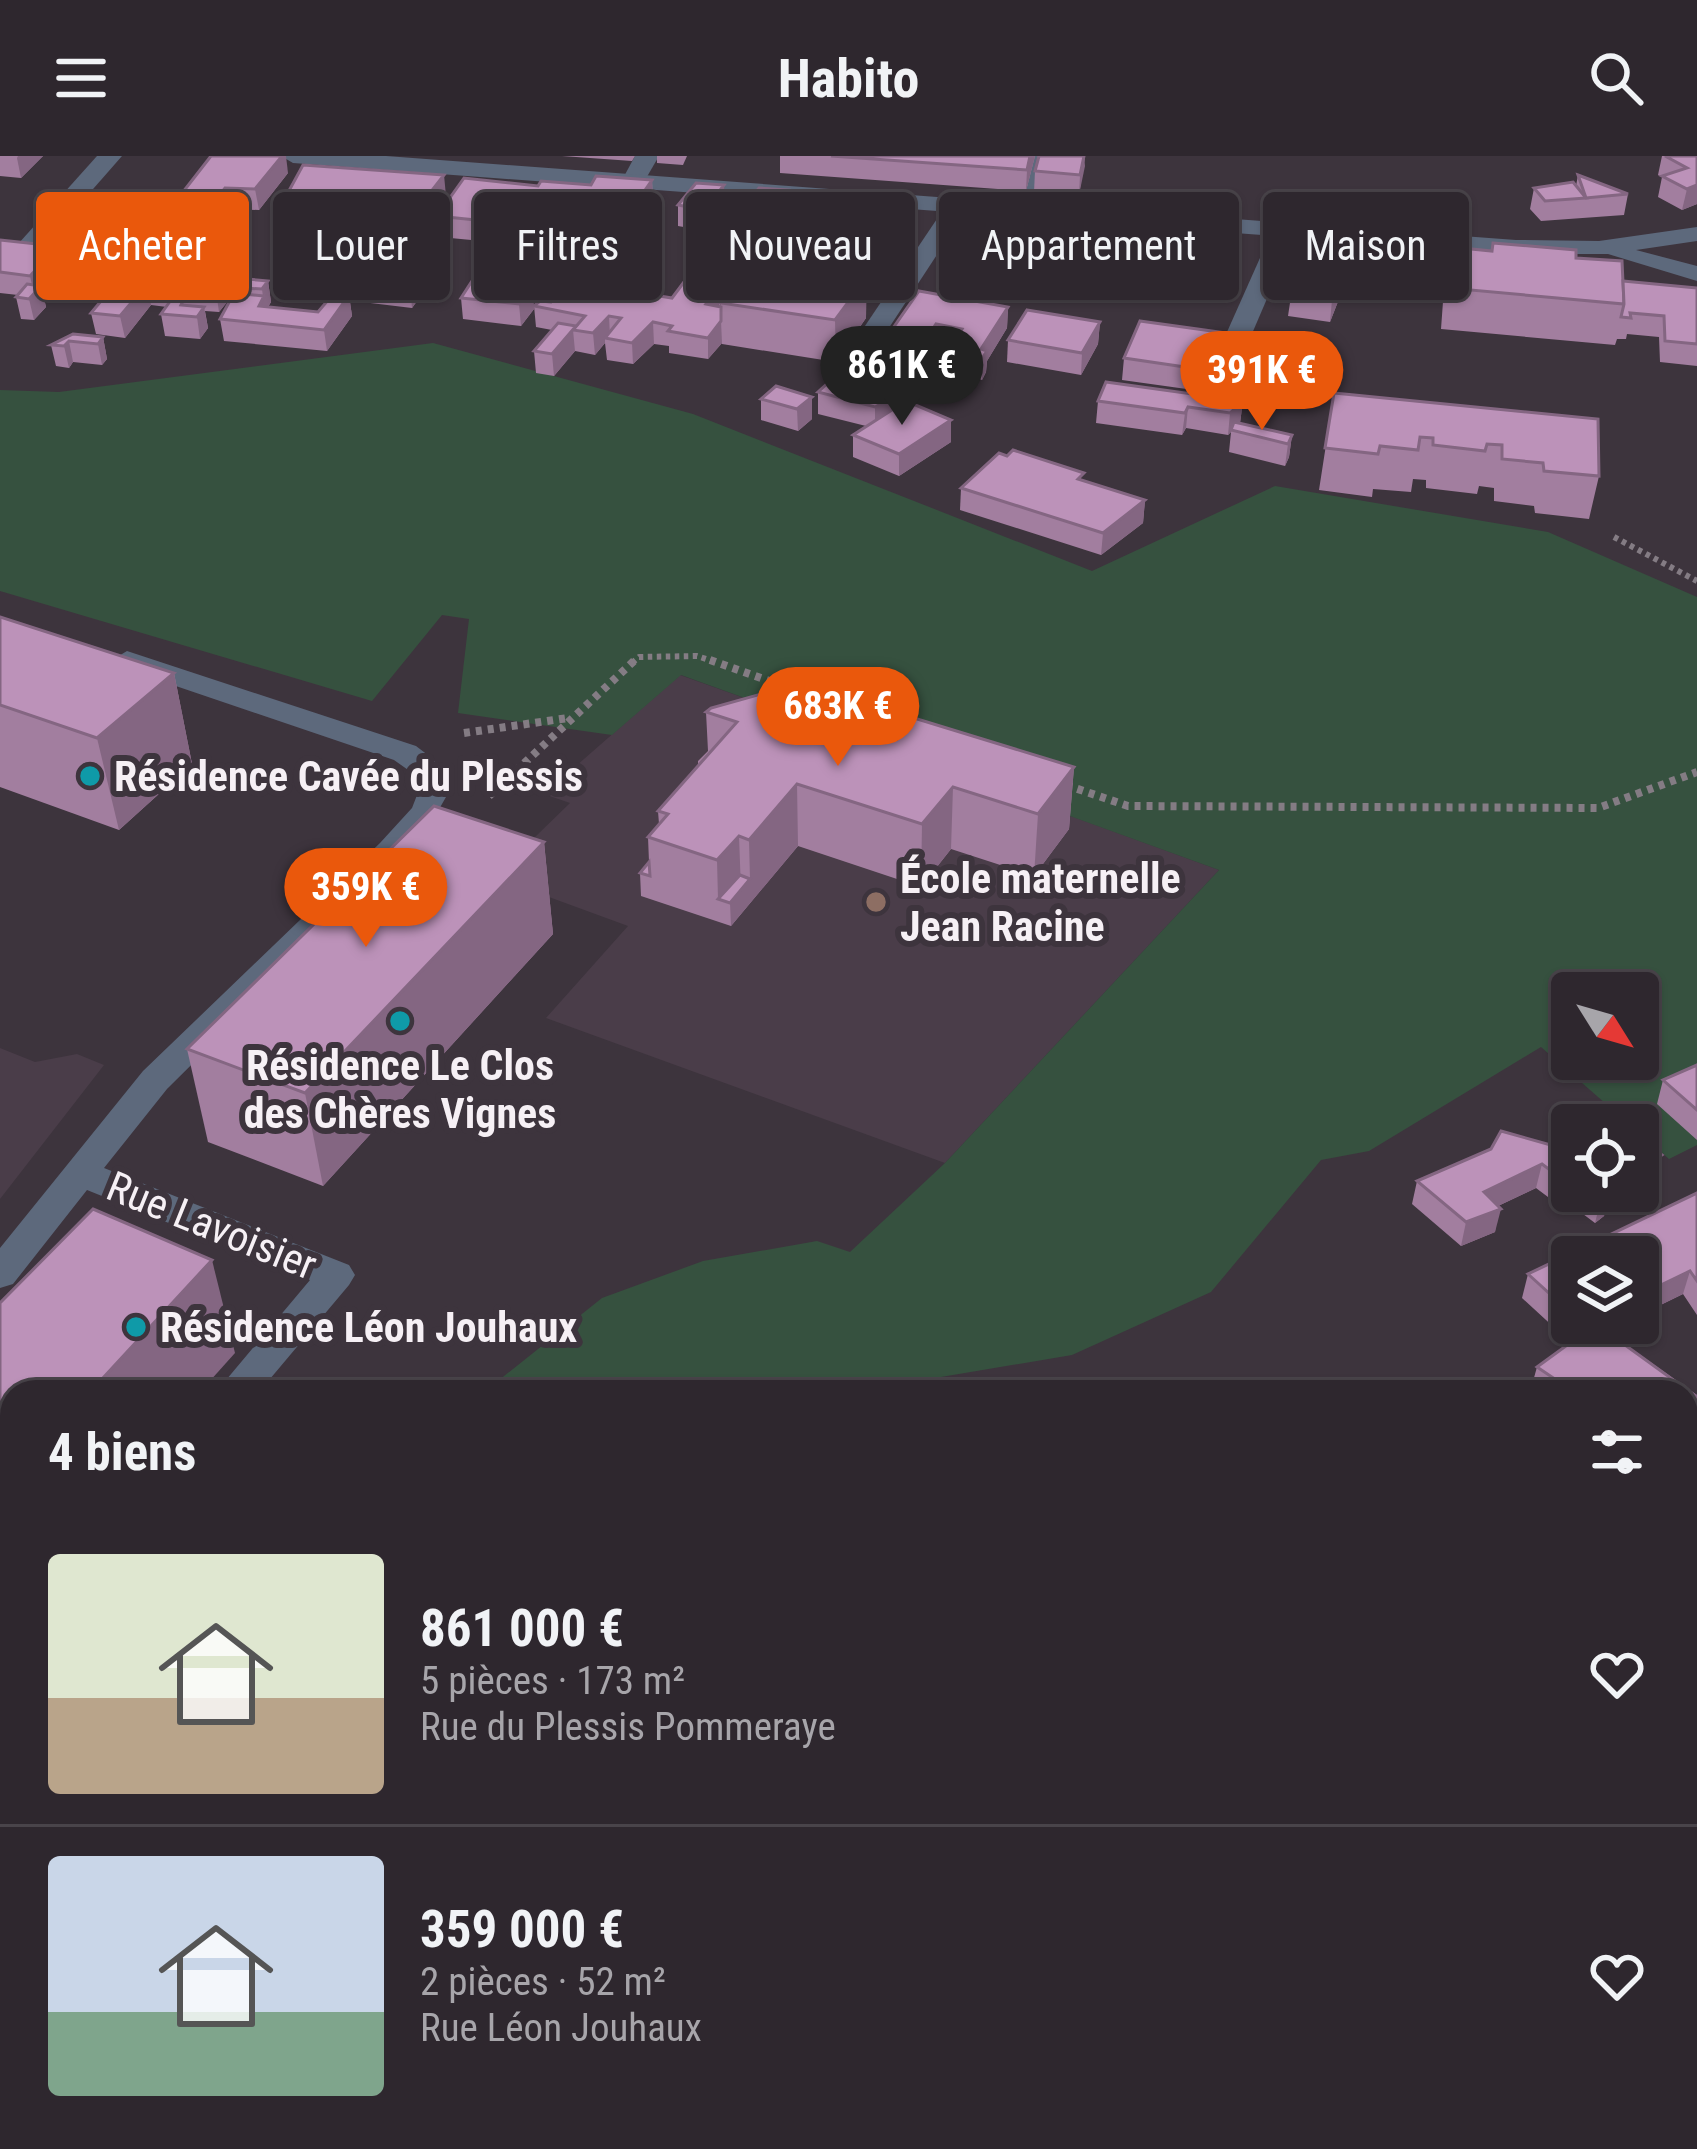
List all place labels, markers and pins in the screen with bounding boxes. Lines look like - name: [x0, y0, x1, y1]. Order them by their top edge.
- pin: 861K €: [804, 326, 1000, 428]
- pin: 391K €: [1164, 331, 1360, 433]
- pin: 683K €: [740, 667, 936, 769]
- place label: Résidence Cavée du Plessis: [114, 752, 583, 801]
- marker: Résidence Cavée du Plessis: [77, 763, 103, 789]
- pin: 359K €: [268, 848, 464, 950]
- place label: École maternelle Jean Racine: [900, 854, 1181, 951]
- marker: École maternelle Jean Racine: [863, 889, 889, 915]
- marker: Résidence Le Clos des Chères Vignes: [387, 1008, 413, 1034]
- place label: Résidence Le Clos des Chères Vignes: [244, 1041, 556, 1138]
- place label: Résidence Léon Jouhaux: [160, 1303, 577, 1352]
- marker: Résidence Léon Jouhaux: [123, 1314, 149, 1340]

